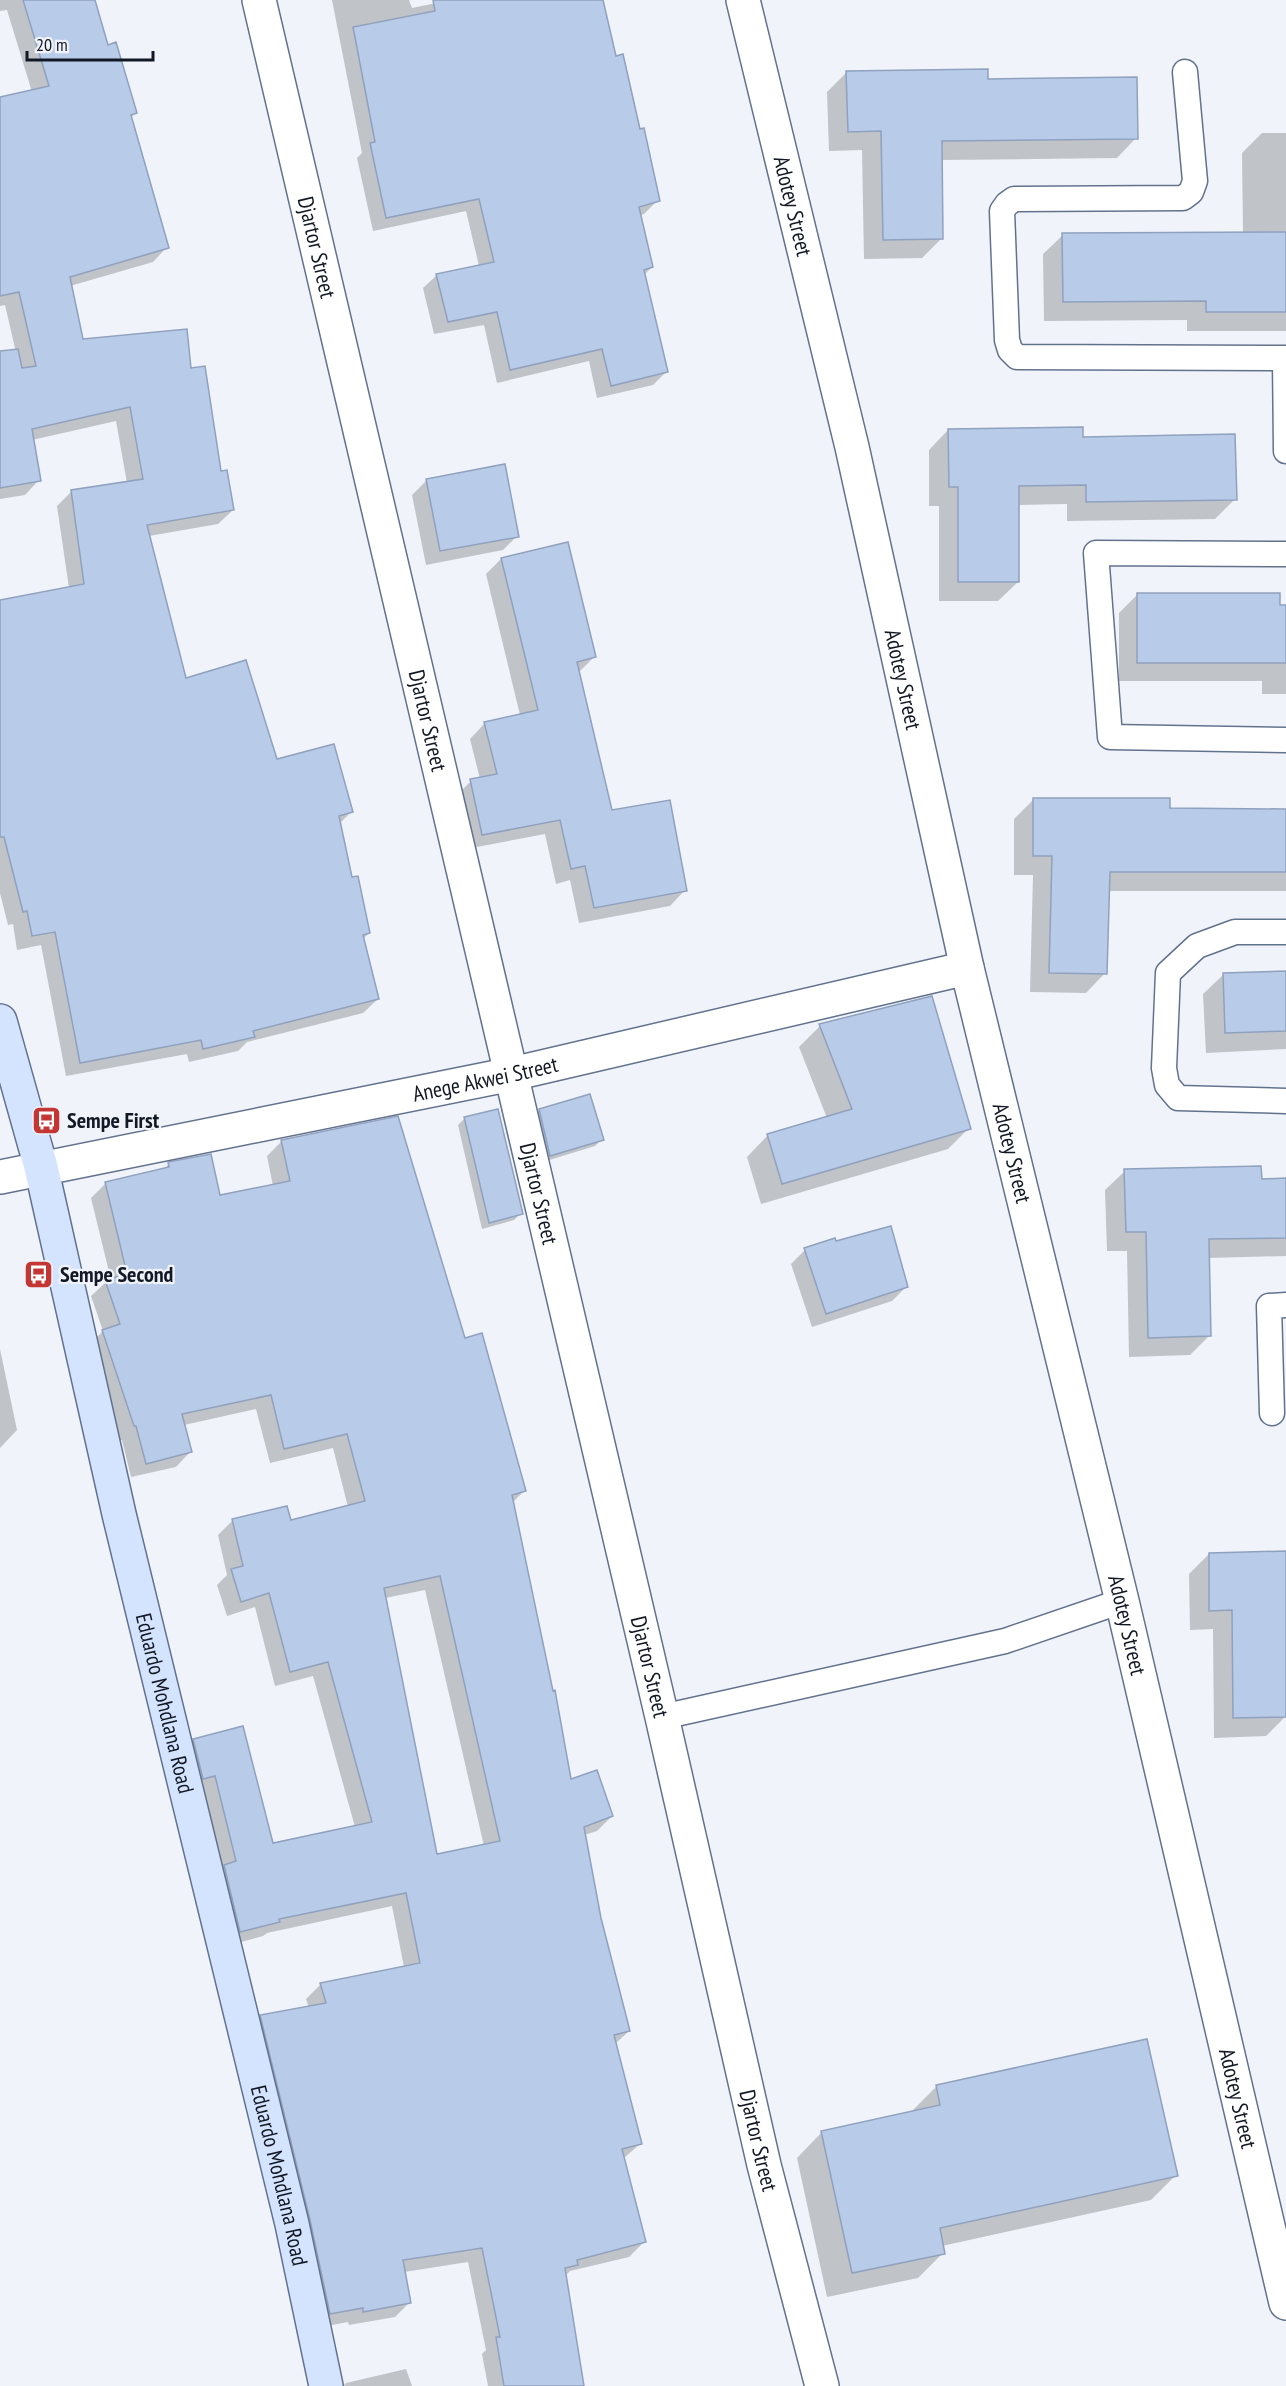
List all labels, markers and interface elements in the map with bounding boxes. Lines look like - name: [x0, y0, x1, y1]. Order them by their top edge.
- scale bar: [27, 24, 153, 62]
- text: 20 m: [36, 33, 68, 56]
- street label: Adotey Street: [768, 153, 819, 259]
- street label: Djartor Street: [292, 194, 342, 301]
- street label: Adotey Street: [879, 627, 928, 732]
- street label: Djartor Street: [403, 667, 454, 774]
- street label: Anege Akwei Street: [410, 1050, 560, 1108]
- street label: Adotey Street: [987, 1100, 1038, 1206]
- bus stop icon: Sempe First: [30, 1104, 62, 1136]
- place label: Sempe First: [67, 1106, 160, 1134]
- street label: Djartor Street: [514, 1140, 565, 1247]
- bus stop icon: Sempe Second: [23, 1258, 55, 1290]
- place label: Sempe Second: [60, 1260, 174, 1288]
- street label: Adotey Street: [1102, 1572, 1153, 1678]
- street label: Eduardo Mohdlana Road: [130, 1610, 201, 1796]
- street label: Djartor Street: [625, 1613, 676, 1720]
- street label: Adotey Street: [1213, 2045, 1263, 2151]
- street label: Eduardo Mohdlana Road: [245, 2082, 314, 2268]
- street label: Djartor Street: [733, 2087, 784, 2194]

